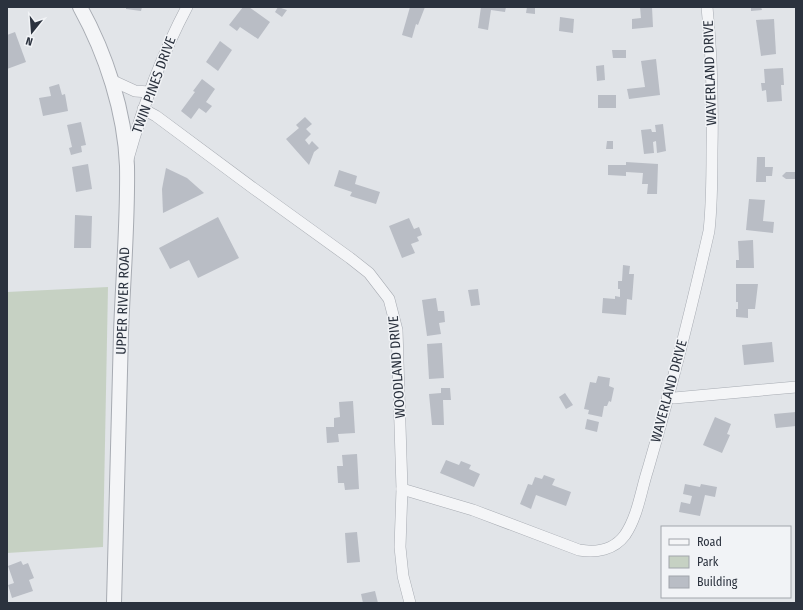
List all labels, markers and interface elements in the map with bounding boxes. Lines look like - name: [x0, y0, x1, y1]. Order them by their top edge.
- north arrow: [12, 12, 52, 52]
- street label: WAVERLAND DRIVE: [700, 20, 720, 126]
- text: N: [24, 34, 34, 48]
- street label: TWIN PINES DRIVE: [129, 34, 180, 136]
- street label: UPPER RIVER ROAD: [113, 247, 133, 355]
- street label: WOODLAND DRIVE: [385, 315, 409, 419]
- street label: WAVERLAND DRIVE: [647, 337, 691, 444]
- legend: [661, 526, 791, 598]
- text: Road: [697, 535, 722, 549]
- text: Park: [697, 555, 719, 569]
- text: Building: [697, 575, 738, 589]

